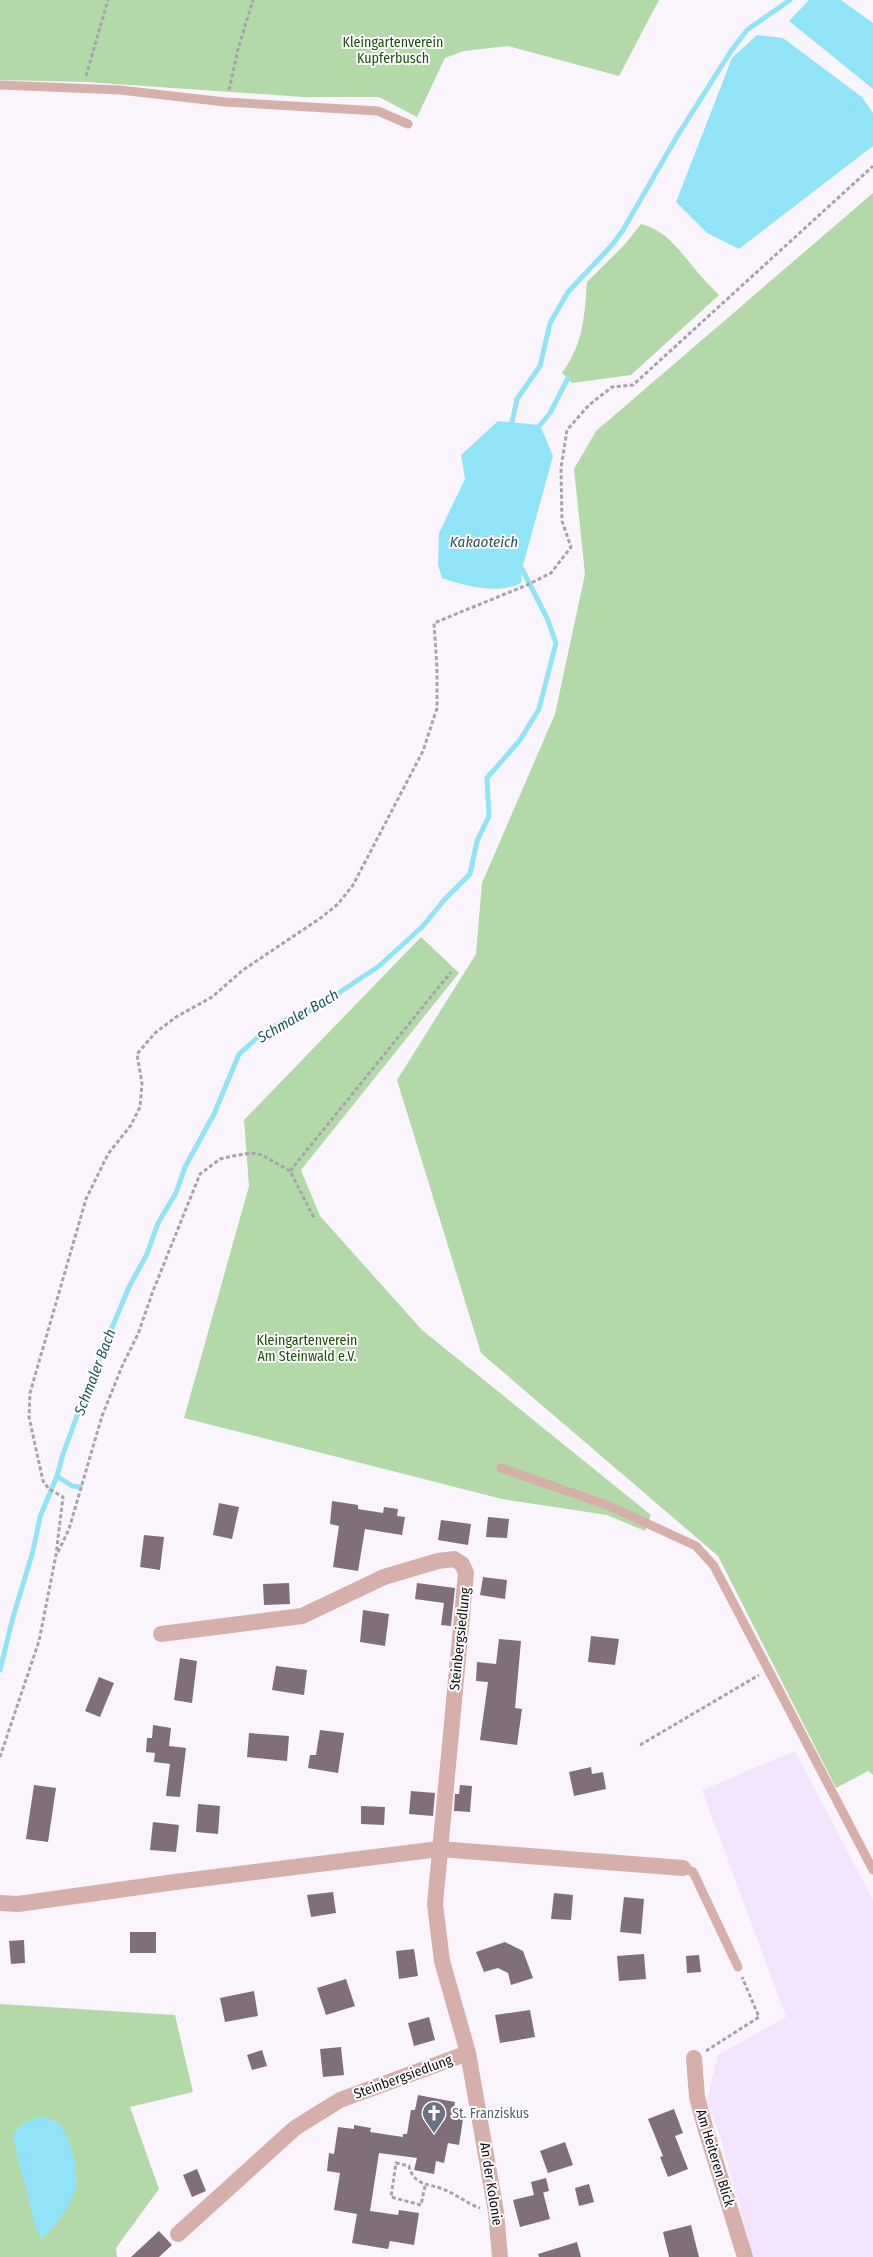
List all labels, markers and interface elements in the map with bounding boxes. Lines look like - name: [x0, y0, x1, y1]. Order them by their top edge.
- park label: Kleingartenverein Kupferbusch: [343, 34, 443, 67]
- water label: Kakaoteich: [450, 533, 518, 551]
- water label: Schmaler Bach: [253, 986, 342, 1047]
- water label: Schmaler Bach: [70, 1326, 120, 1419]
- park label: Kleingartenverein Am Steinwald e.V.: [257, 1332, 357, 1365]
- street label: Steinbergsiedlung: [446, 1586, 474, 1691]
- street label: Steinbergsiedlung: [351, 2051, 455, 2103]
- church icon: St. Franziskus: [421, 2100, 447, 2134]
- place label: St. Franziskus: [452, 2105, 529, 2122]
- street label: Am Heiteren Blick: [692, 2107, 738, 2209]
- street label: An der Kolonie: [476, 2141, 506, 2227]

